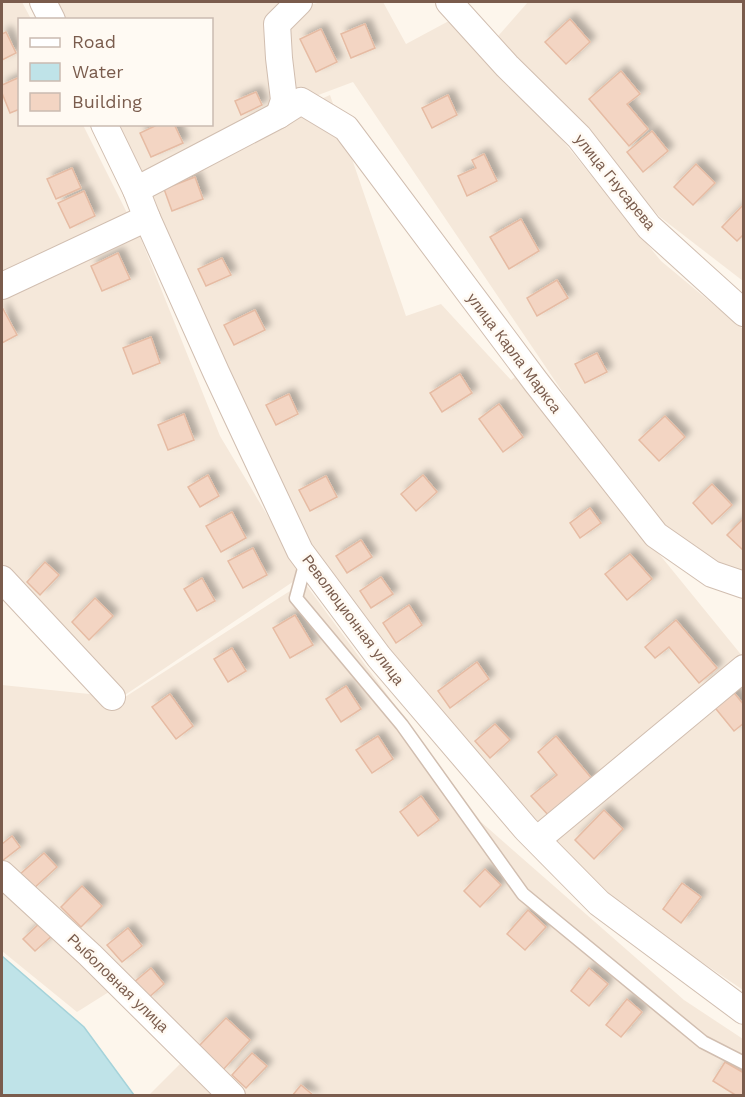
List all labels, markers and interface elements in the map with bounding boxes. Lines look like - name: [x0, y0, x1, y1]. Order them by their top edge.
- legend: [18, 18, 213, 126]
- text: Road: [72, 31, 116, 52]
- text: Water: [72, 61, 124, 82]
- text: Building: [72, 91, 142, 112]
- street label: улица Гнусарева: [571, 131, 660, 234]
- street label: улица Карла Маркса: [463, 290, 565, 417]
- street label: Революционная улица: [298, 551, 408, 689]
- street label: Рыболовная улица: [64, 930, 173, 1036]

